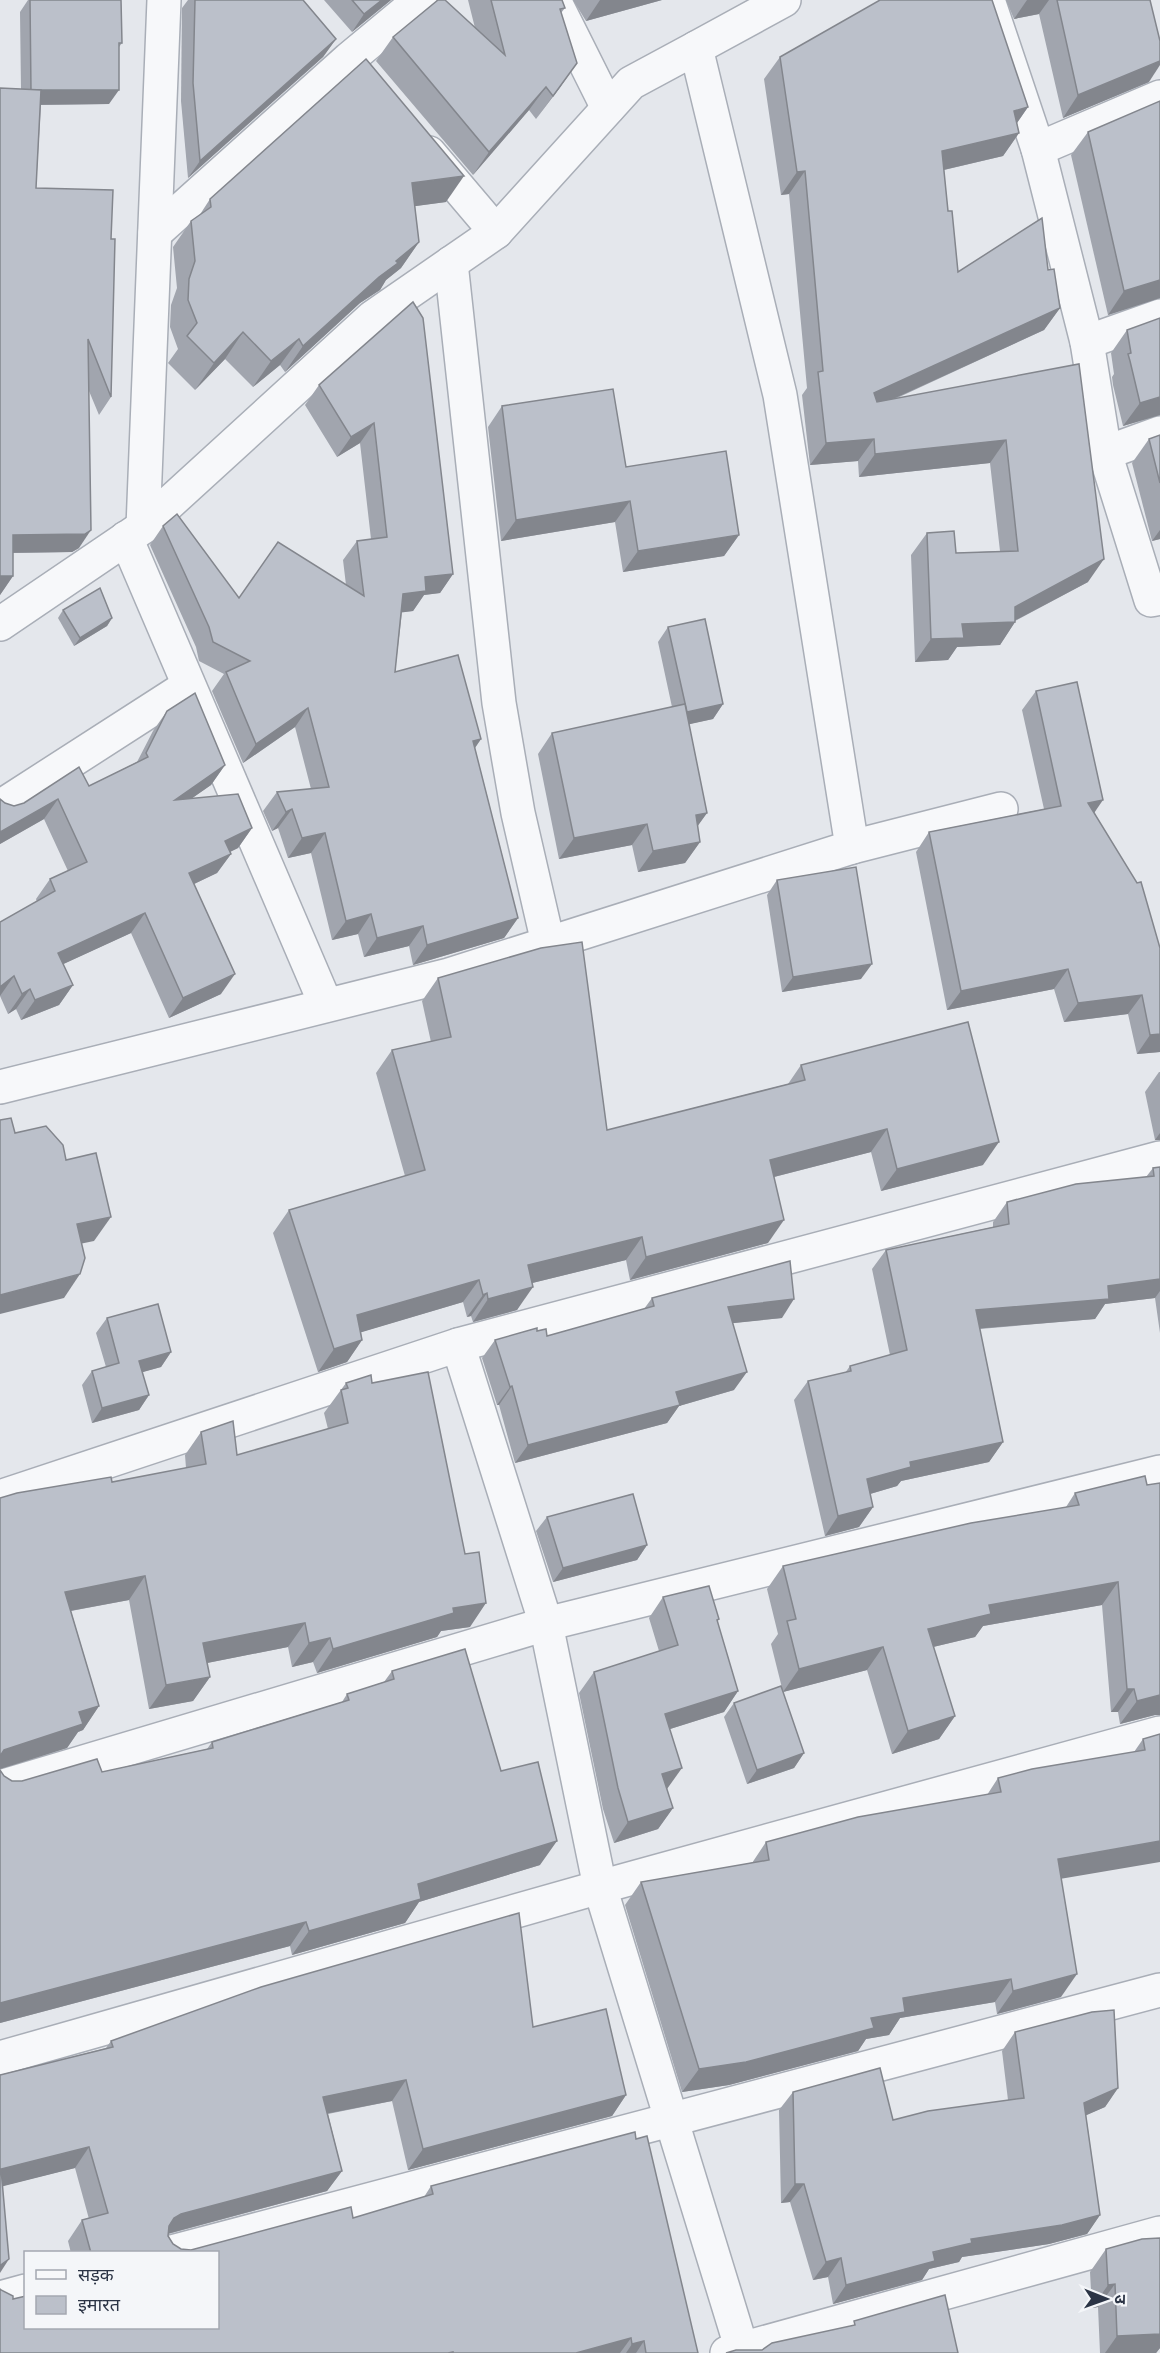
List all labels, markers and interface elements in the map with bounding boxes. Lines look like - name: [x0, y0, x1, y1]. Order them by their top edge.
- legend: [24, 2251, 219, 2329]
- text: सड़क: [78, 2264, 115, 2285]
- north arrow: [1076, 2269, 1136, 2329]
- text: इमारत: [78, 2294, 121, 2315]
- text: उ: [1111, 2294, 1130, 2305]

